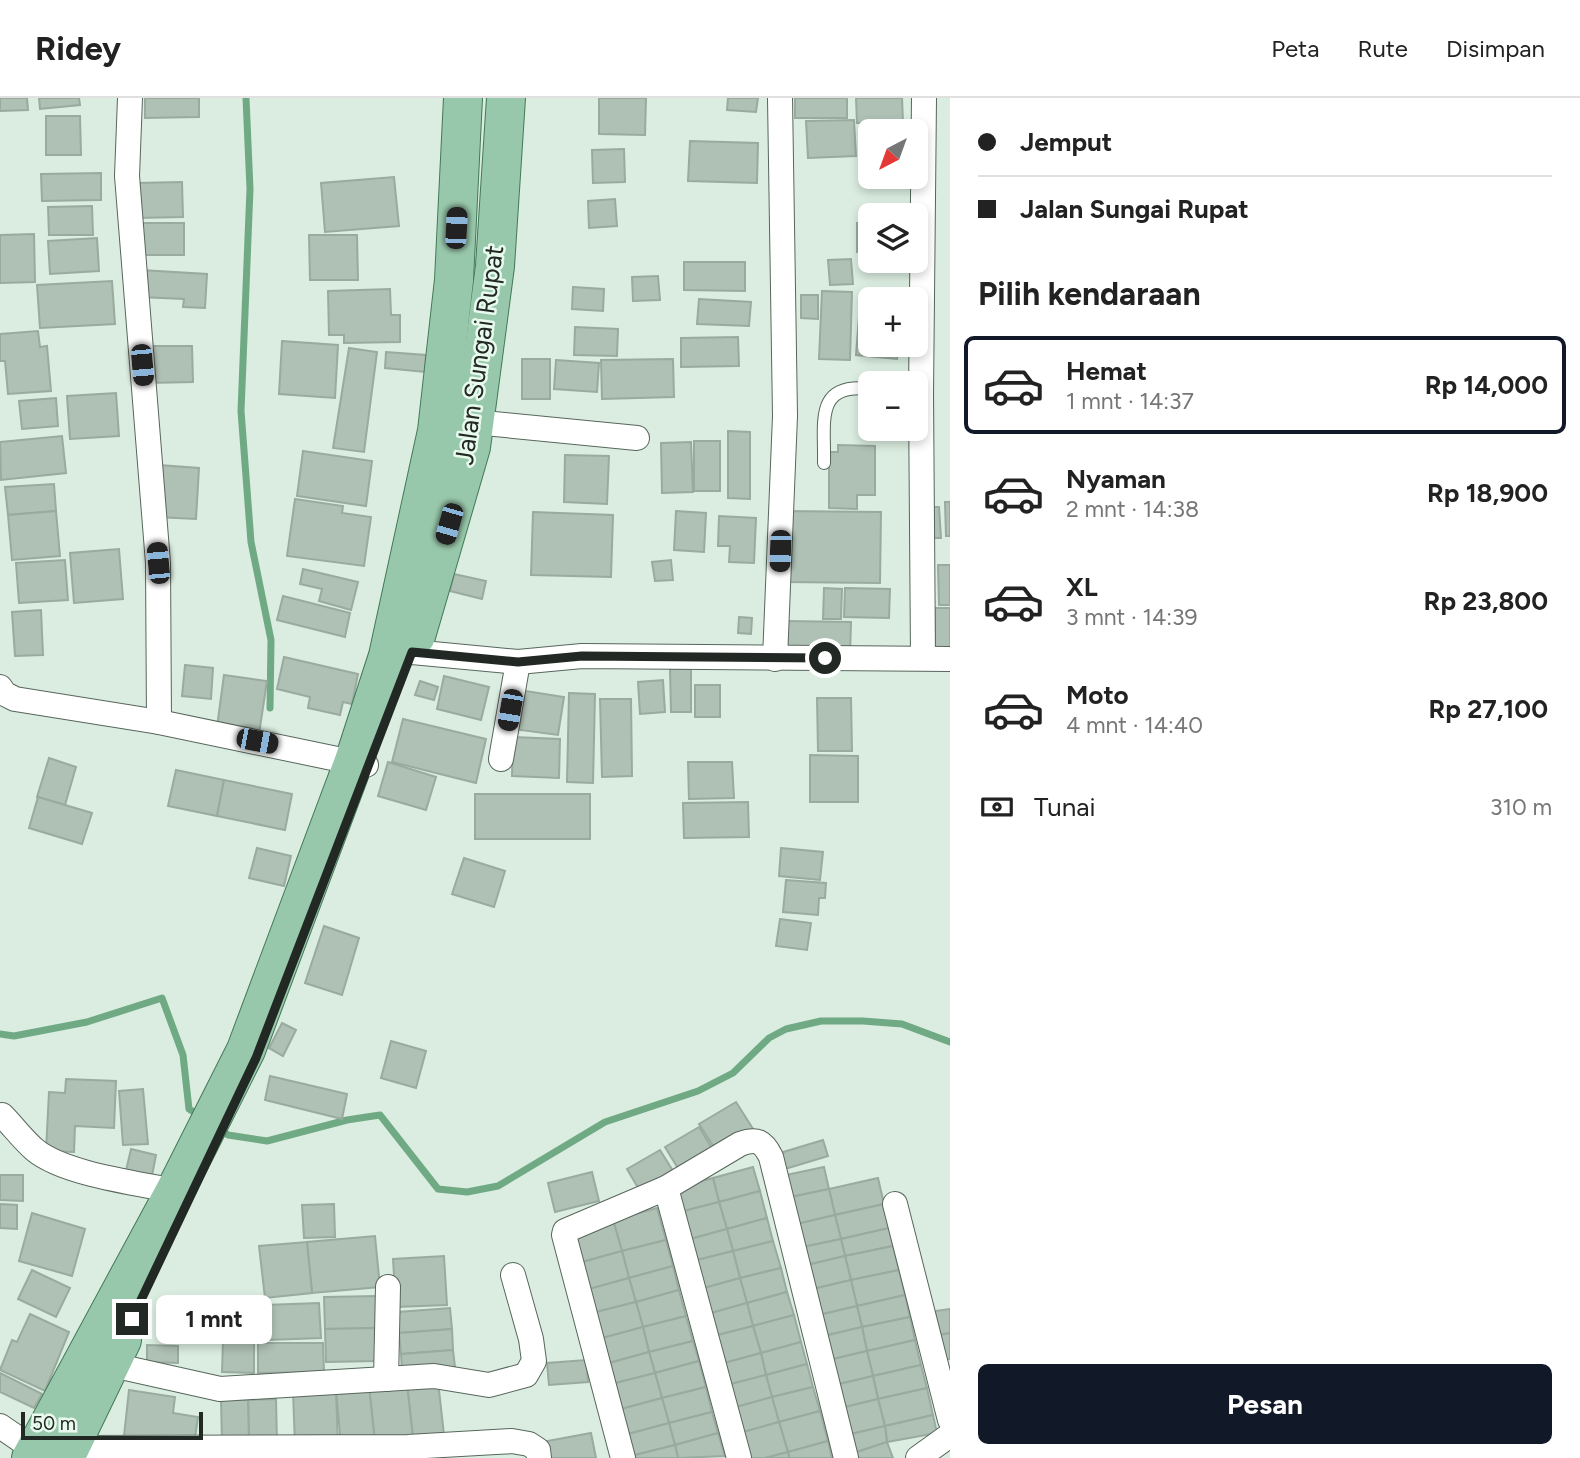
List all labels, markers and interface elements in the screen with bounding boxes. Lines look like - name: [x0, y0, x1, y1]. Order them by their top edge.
- text: Ridey: [35, 29, 121, 68]
- text: Peta: [1271, 34, 1319, 63]
- text: Rute: [1357, 34, 1408, 63]
- text: Disimpan: [1446, 34, 1545, 63]
- north arrow: [858, 119, 928, 189]
- map controls: [858, 119, 928, 441]
- text: Jemput: [1020, 126, 1112, 158]
- text: Jalan Sungai Rupat: [1020, 193, 1249, 225]
- button: layers: [858, 203, 928, 273]
- car: [445, 206, 468, 250]
- street label: Jalan Sungai Rupat: [448, 243, 510, 467]
- text: Pilih kendaraan: [978, 275, 1201, 313]
- button: +: [858, 287, 928, 357]
- car: [130, 343, 155, 387]
- icon: car: [982, 354, 1045, 417]
- text: Hemat: [1066, 355, 1147, 387]
- text: Rp 14,000: [1425, 369, 1548, 401]
- button: −: [858, 371, 928, 441]
- text: 1 mnt · 14:37: [1066, 387, 1194, 415]
- icon: car: [982, 462, 1045, 525]
- text: Nyaman: [1066, 463, 1166, 495]
- text: Rp 18,900: [1427, 477, 1548, 509]
- text: 2 mnt · 14:38: [1066, 495, 1199, 523]
- car: [434, 501, 465, 547]
- car: [769, 530, 792, 572]
- car: [146, 541, 171, 585]
- icon: car: [982, 570, 1045, 633]
- text: XL: [1066, 571, 1098, 603]
- text: Rp 23,800: [1424, 585, 1548, 617]
- text: 3 mnt · 14:39: [1066, 603, 1198, 631]
- route start: [809, 642, 841, 674]
- icon: car: [982, 678, 1045, 741]
- text: Moto: [1066, 679, 1129, 711]
- car: [497, 687, 524, 733]
- text: Rp 27,100: [1429, 693, 1548, 725]
- text: 4 mnt · 14:40: [1066, 711, 1203, 739]
- car: [235, 727, 280, 755]
- icon: cash: [978, 788, 1016, 826]
- text: Tunai: [1034, 791, 1095, 823]
- text: 310 m: [1490, 793, 1552, 821]
- callout: 1 mnt: [156, 1294, 272, 1344]
- route end: [116, 1303, 148, 1335]
- text: 1 mnt: [185, 1305, 243, 1333]
- button: Pesan: [978, 1364, 1552, 1444]
- scale bar: [21, 1409, 203, 1441]
- text: 50 m: [32, 1412, 76, 1435]

